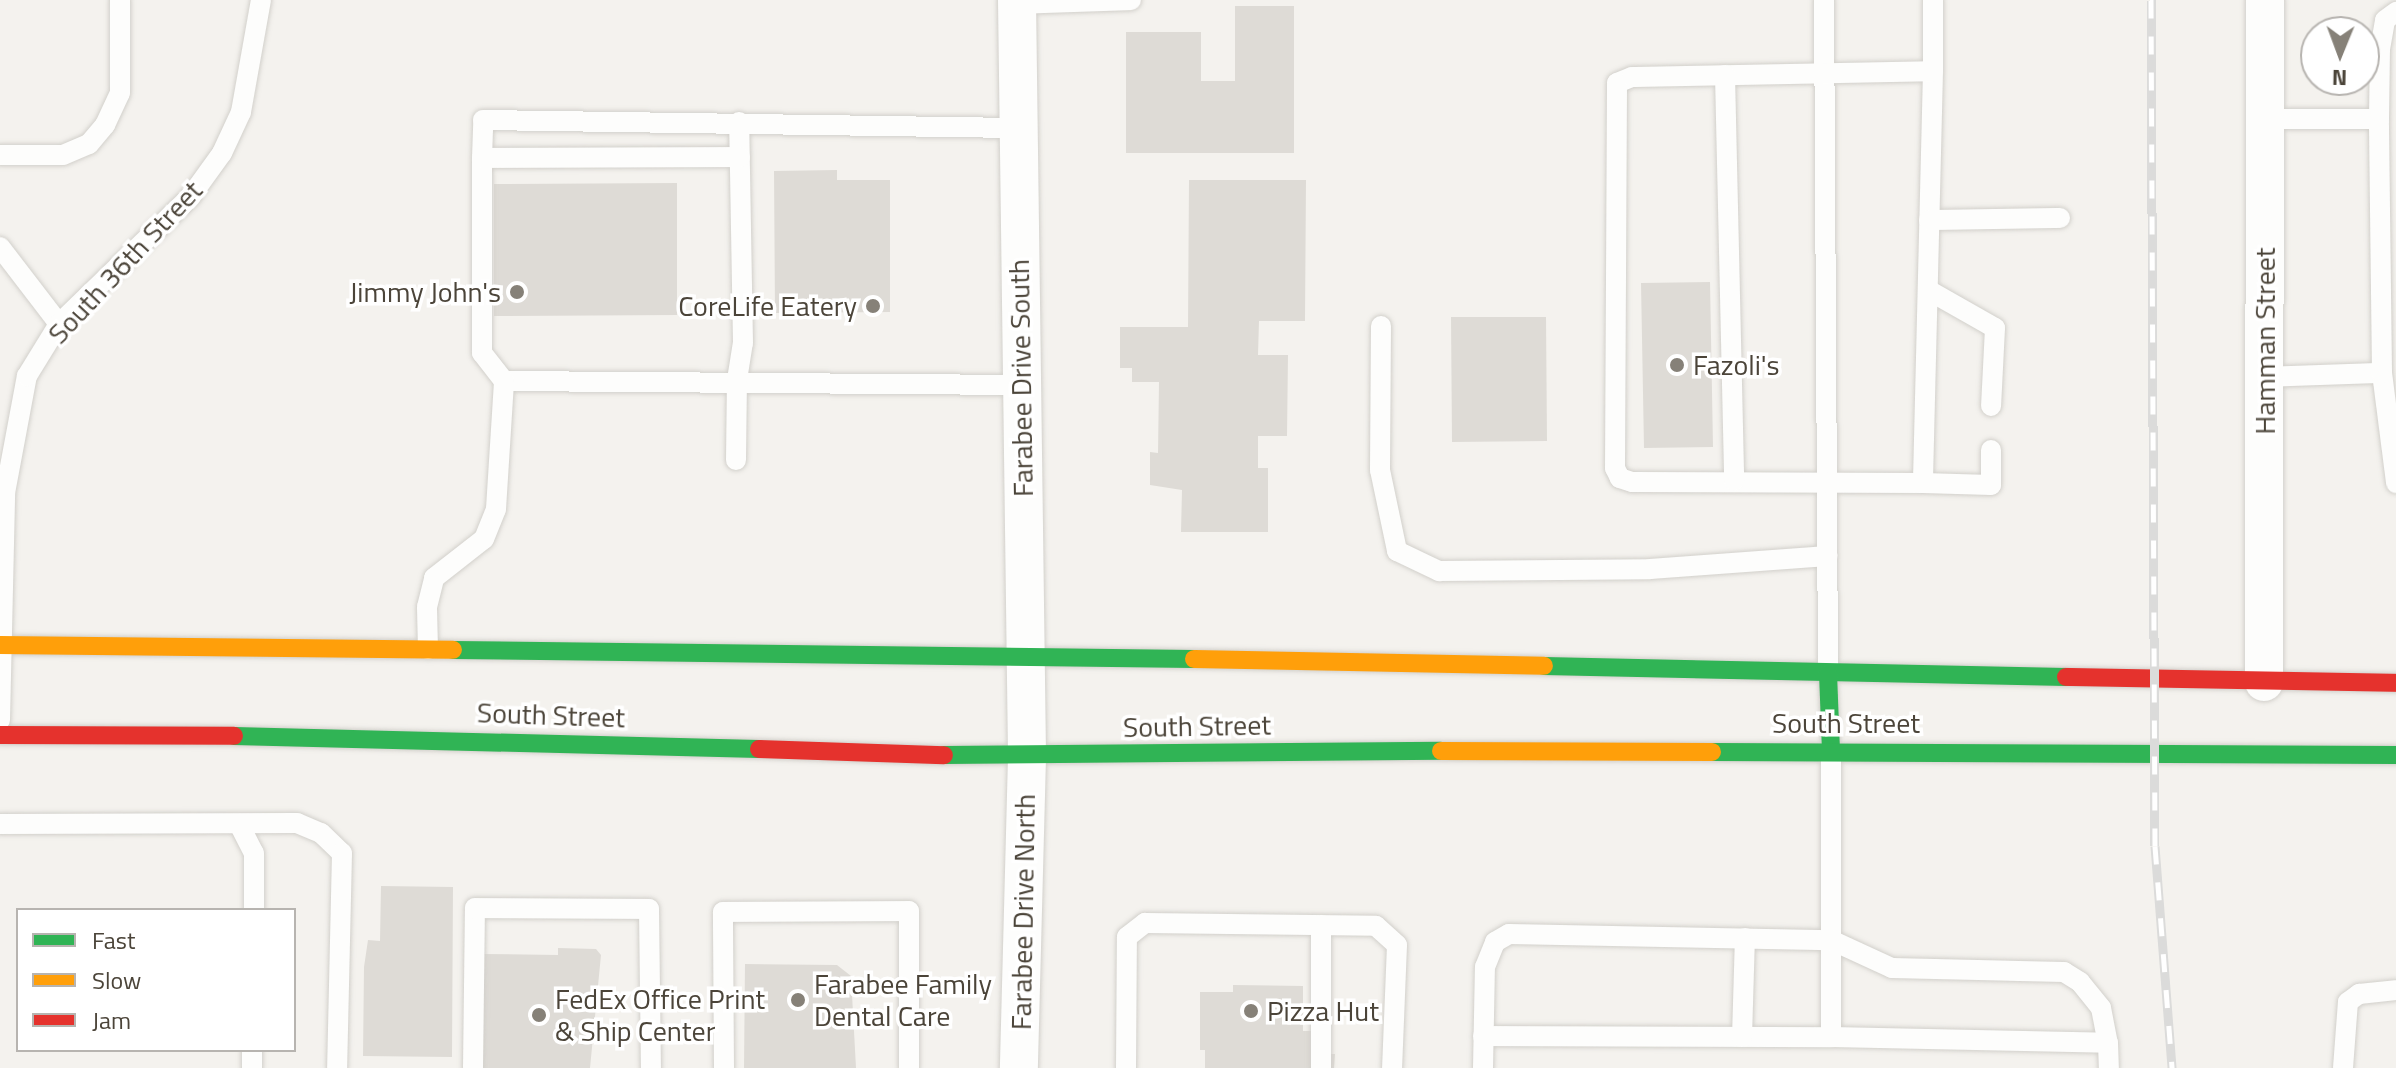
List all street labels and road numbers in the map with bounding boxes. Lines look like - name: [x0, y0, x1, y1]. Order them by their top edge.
- street label: South 36th Street: [41, 174, 209, 350]
- street label: Hamman Street: [2248, 247, 2282, 435]
- street label: Farabee Drive South: [1002, 259, 1040, 497]
- street label: South Street: [476, 696, 626, 734]
- street label: South Street: [1772, 706, 1920, 740]
- street label: South Street: [1123, 708, 1271, 744]
- street label: Farabee Drive North: [1004, 794, 1042, 1030]

